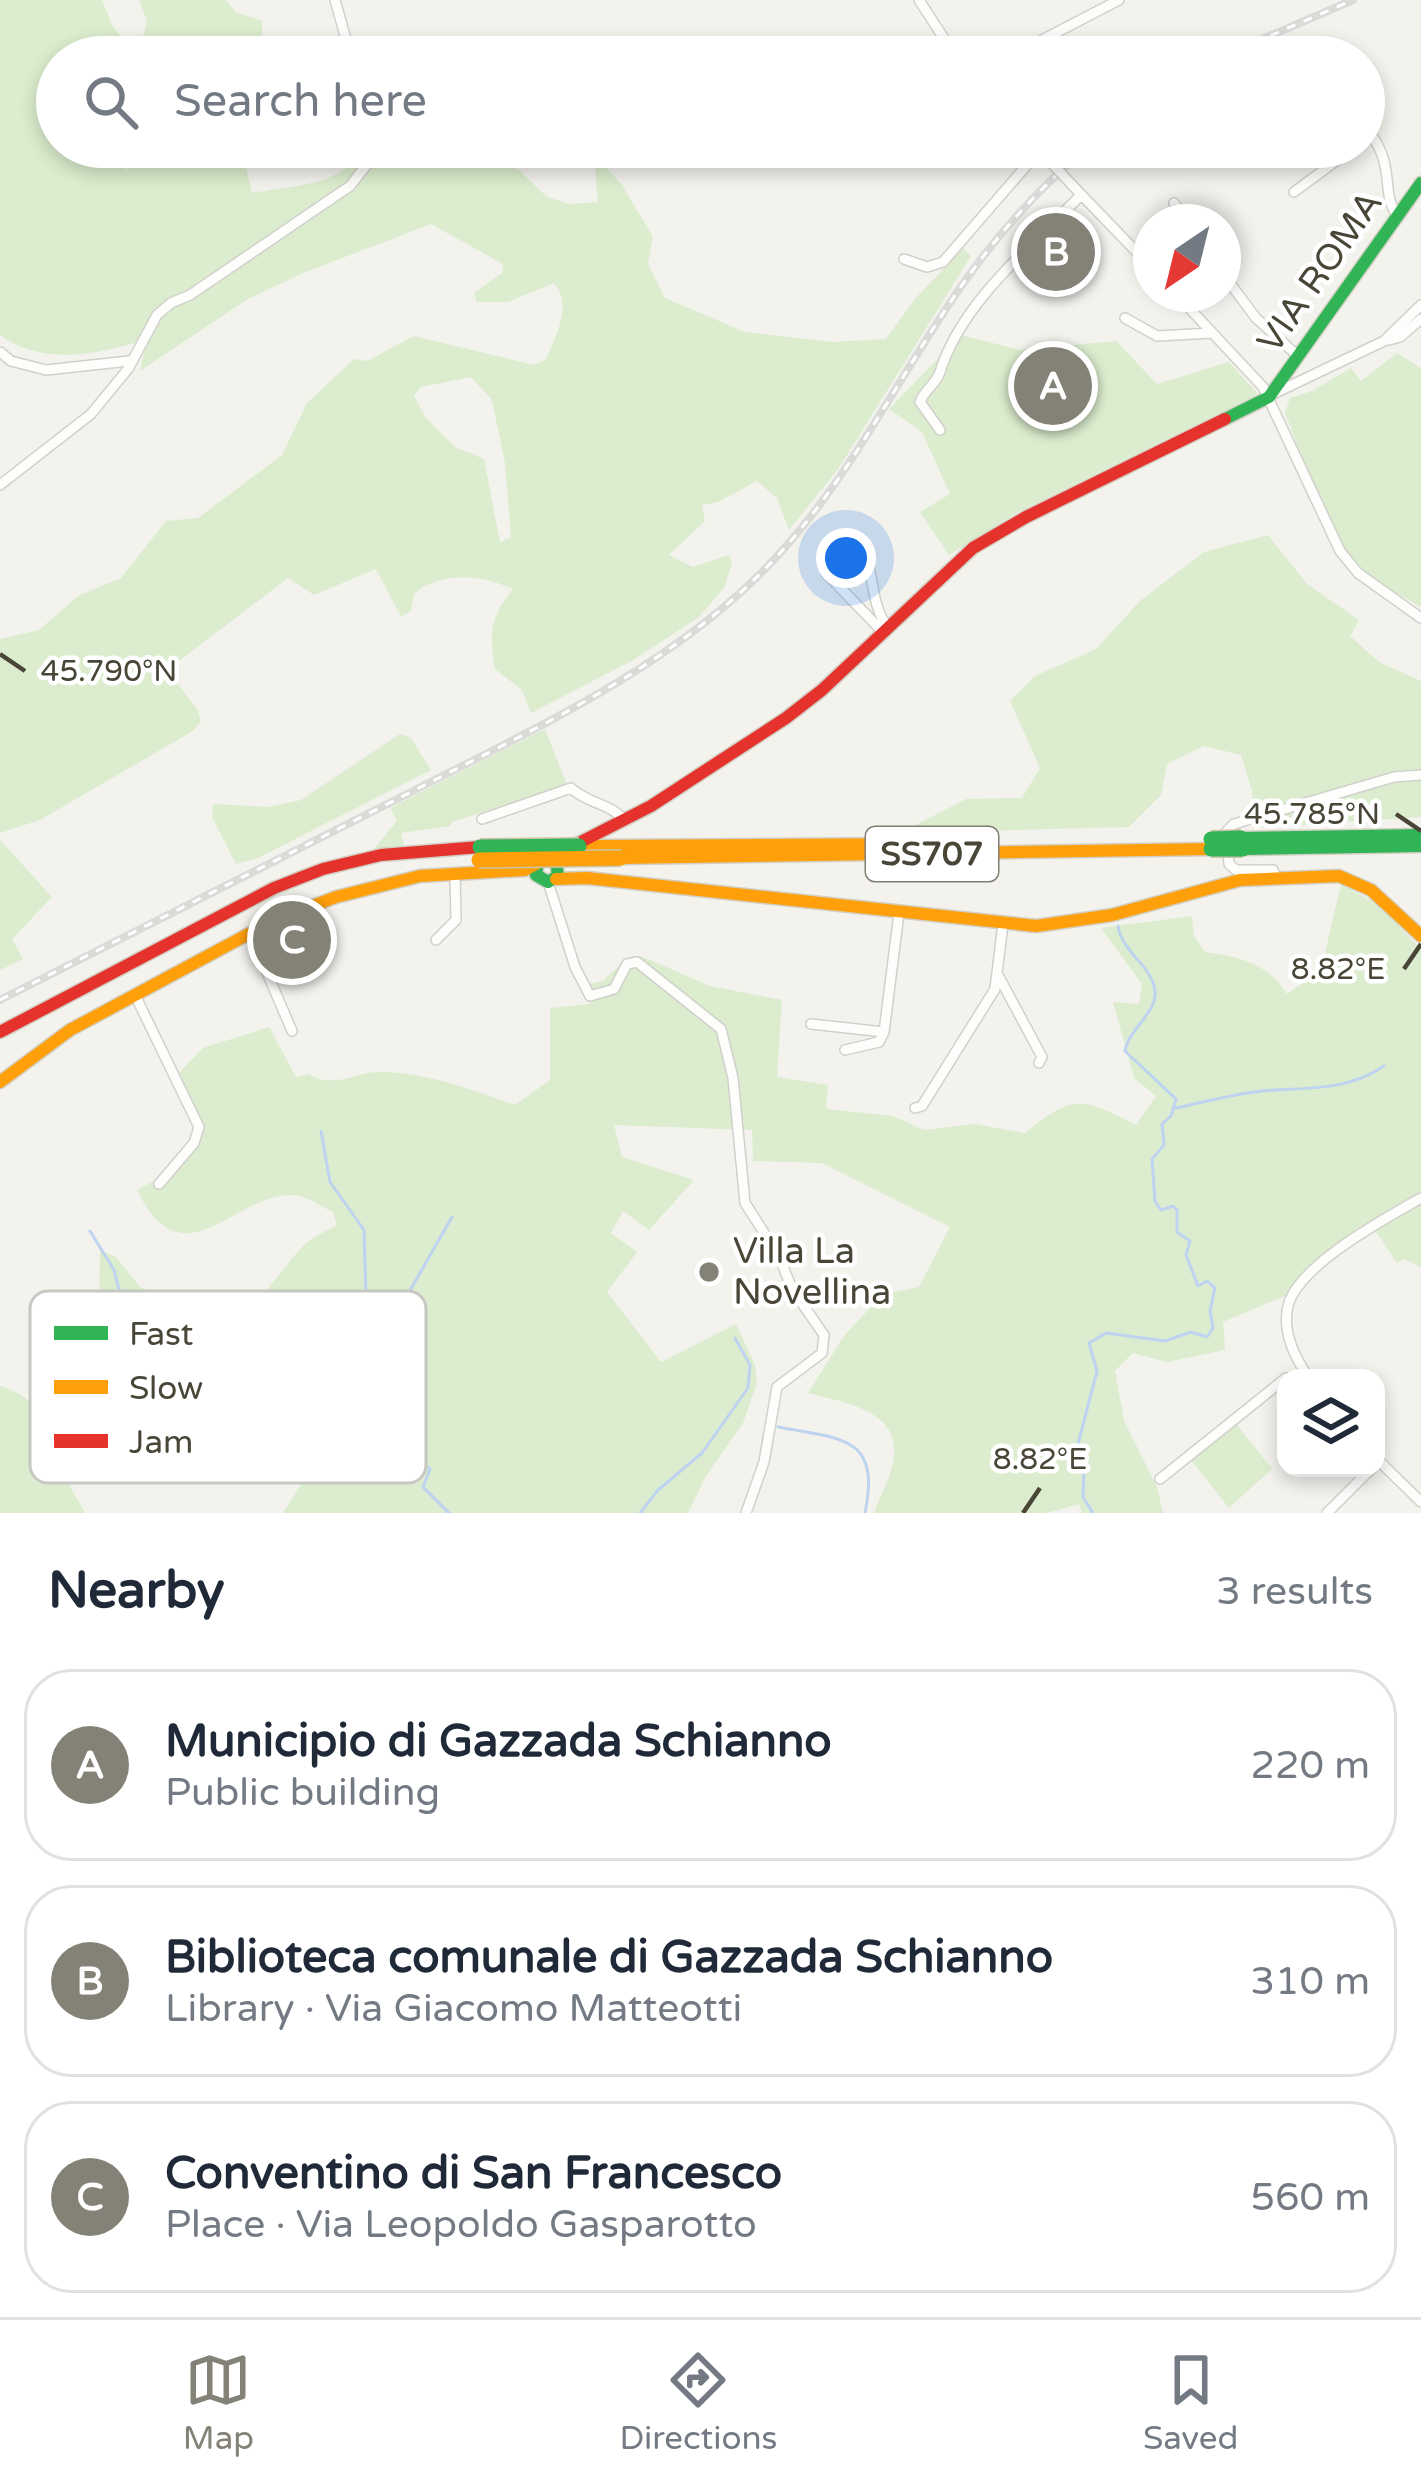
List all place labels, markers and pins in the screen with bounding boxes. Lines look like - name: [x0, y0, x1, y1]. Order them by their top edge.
- pin: B: [1017, 207, 1095, 297]
- pin: A: [1014, 341, 1092, 431]
- pin: C: [253, 895, 331, 985]
- place label: Villa La Novellina: [733, 1230, 891, 1314]
- marker: Villa La Novellina: [696, 1259, 722, 1285]

